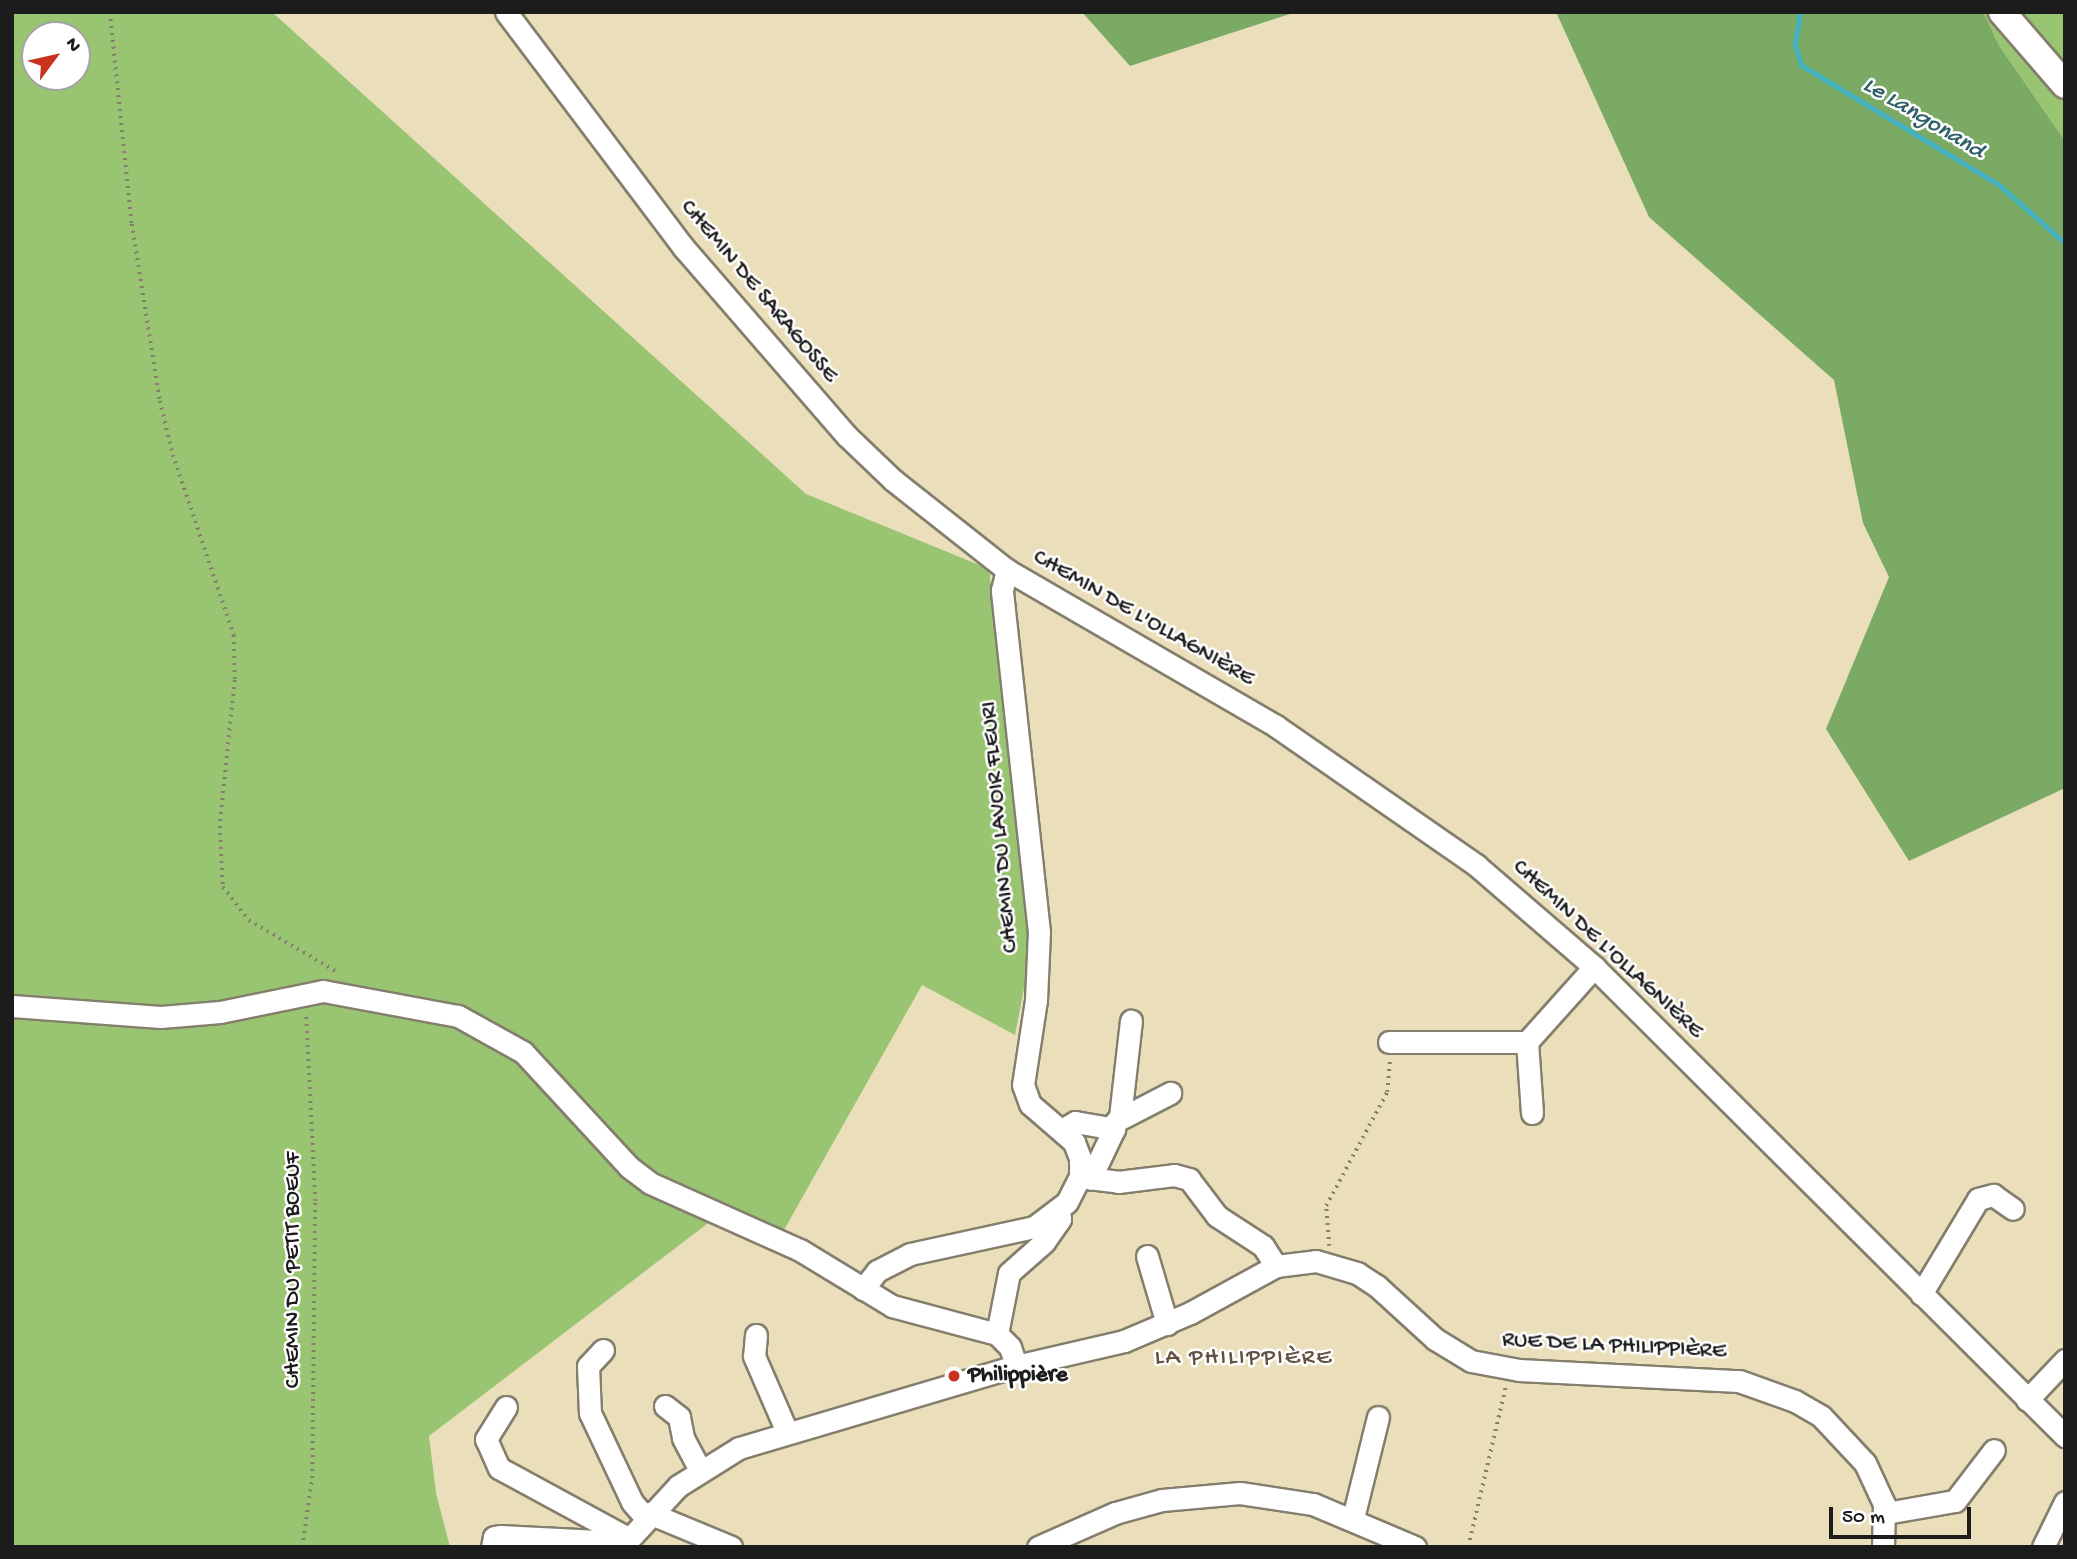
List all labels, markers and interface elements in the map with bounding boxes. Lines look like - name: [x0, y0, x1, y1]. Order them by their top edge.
- north arrow: [21, 21, 91, 91]
- text: N: [59, 34, 85, 57]
- water label: Le Langonand: [1857, 71, 1989, 167]
- street label: CHEMIN DE SARAGOSSE: [673, 195, 843, 389]
- street label: CHEMIN DE L'OLLAGNIÈRE: [1027, 544, 1259, 694]
- street label: CHEMIN DU LAVOIR FLEURI: [976, 700, 1026, 954]
- street label: CHEMIN DE L'OLLAGNIÈRE: [1506, 854, 1708, 1046]
- street label: CHEMIN DU PETIT BOEUF: [280, 1152, 308, 1388]
- street label: RUE DE LA PHILIPPIÈRE: [1501, 1327, 1727, 1367]
- district label: LA PHILIPPIÈRE: [1156, 1345, 1332, 1373]
- place label: Philippière: [968, 1362, 1068, 1390]
- marker: Philippière: [946, 1368, 962, 1384]
- scale bar: [1832, 1492, 1974, 1536]
- text: 50 m: [1842, 1506, 1885, 1531]

